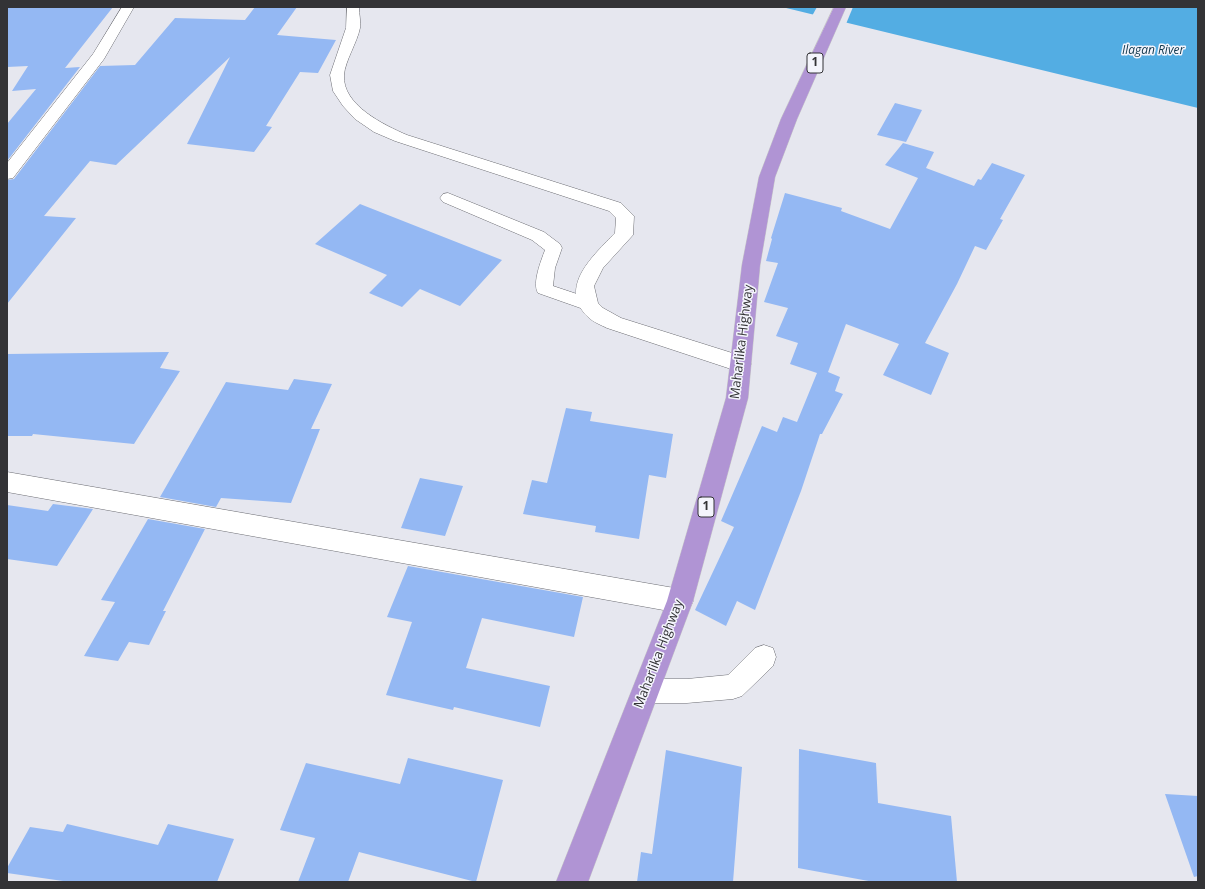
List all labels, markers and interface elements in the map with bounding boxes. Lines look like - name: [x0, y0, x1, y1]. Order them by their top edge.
- water label: Ilagan River: [1122, 44, 1184, 58]
- road number: 1: [807, 53, 823, 73]
- street label: Maharlika Highway: [727, 284, 757, 400]
- road number: 1: [698, 497, 714, 517]
- street label: Maharlika Highway: [631, 597, 687, 711]

